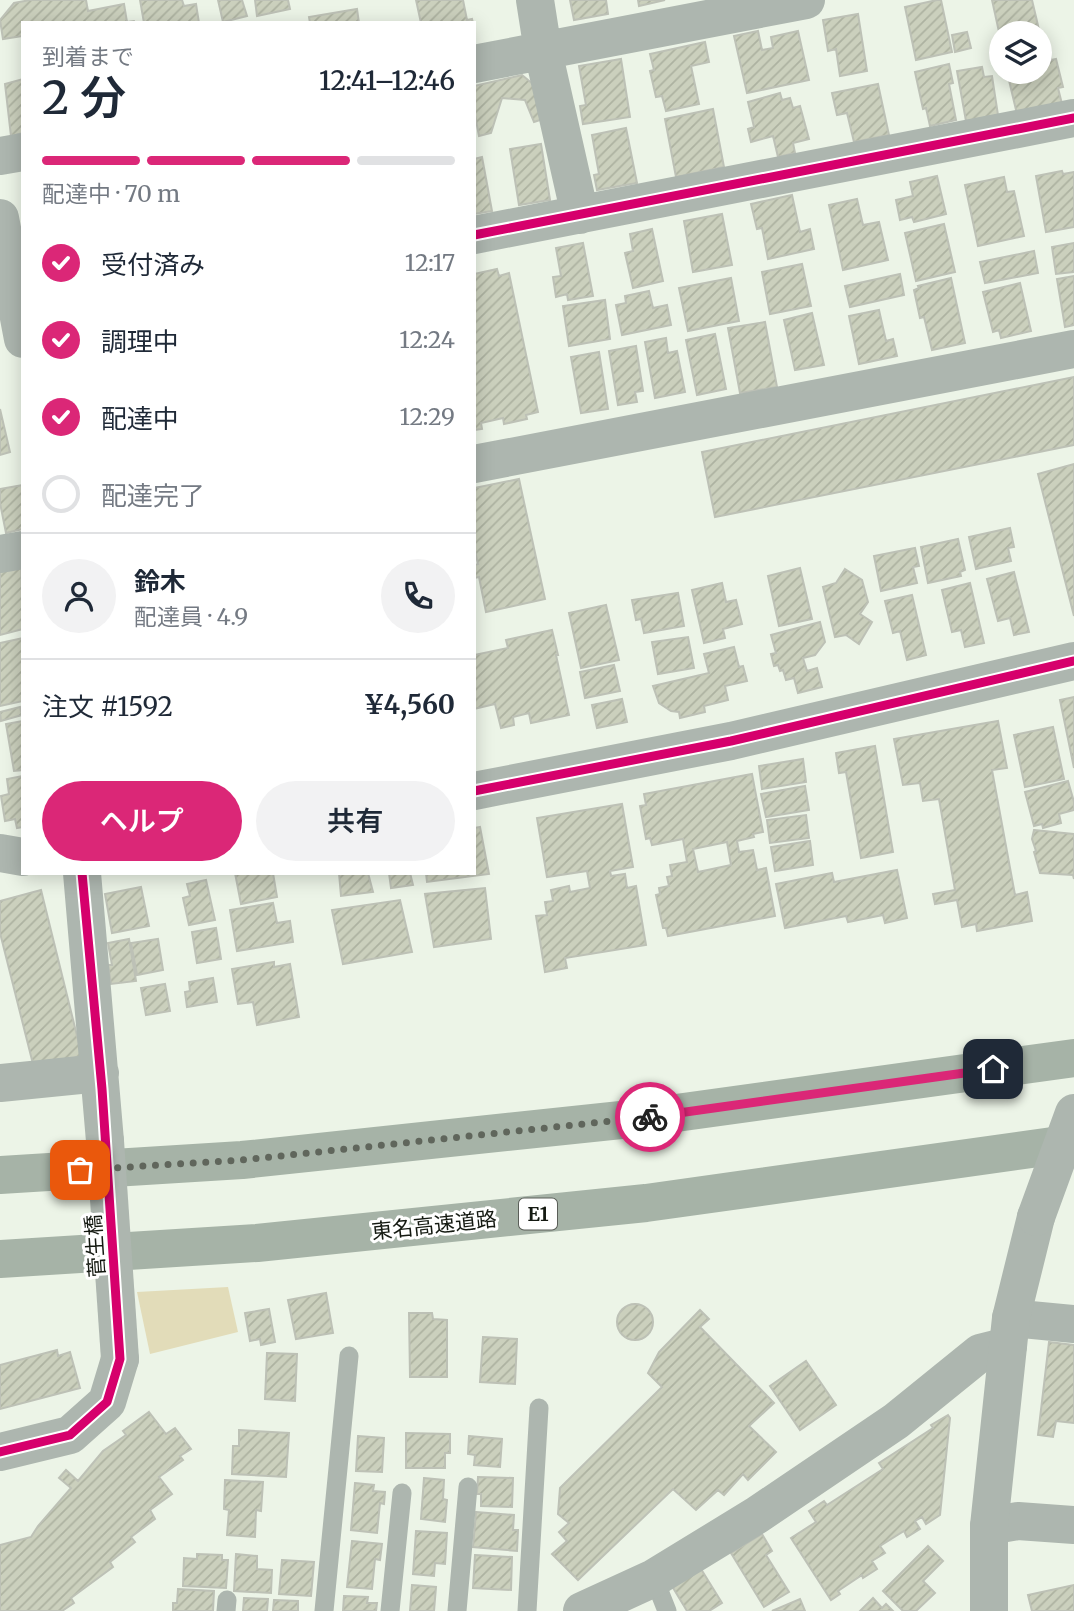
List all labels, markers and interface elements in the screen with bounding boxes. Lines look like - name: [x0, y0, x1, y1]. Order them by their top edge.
- map controls: [989, 21, 1052, 84]
- button: layers: [989, 21, 1052, 84]
- text: 到着まで: [42, 42, 134, 71]
- text: 12:41–12:46: [319, 64, 455, 97]
- text: 2 分: [42, 69, 126, 127]
- text: 配達中 · 70 m: [42, 179, 180, 208]
- icon: check: [42, 244, 80, 282]
- text: 受付済み: [101, 248, 205, 281]
- text: 12:17: [405, 248, 455, 277]
- icon: check: [42, 321, 80, 359]
- text: 調理中: [101, 325, 179, 358]
- text: 12:24: [399, 325, 455, 354]
- icon: check: [42, 398, 80, 436]
- text: 配達中: [101, 402, 179, 435]
- text: 12:29: [399, 402, 455, 431]
- text: 配達完了: [101, 479, 205, 512]
- button: person: [42, 559, 116, 633]
- button: phone: [381, 559, 455, 633]
- text: 鈴木: [134, 565, 186, 598]
- text: 配達員 · 4.9: [134, 602, 248, 631]
- text: ¥4,560: [364, 688, 455, 721]
- text: 注文 #1592: [42, 690, 173, 723]
- button: ヘルプ: [42, 781, 242, 861]
- button: 共有: [256, 781, 455, 861]
- pin: [963, 1039, 1023, 1099]
- icon: home: [974, 1050, 1012, 1088]
- courier: [615, 1082, 685, 1152]
- icon: bike: [631, 1098, 669, 1136]
- pin: [50, 1140, 110, 1200]
- icon: bag: [61, 1151, 99, 1189]
- road number: E1: [519, 1198, 557, 1230]
- street label: 東名高速道路: [370, 1205, 498, 1245]
- street label: 菅生橋: [79, 1214, 111, 1278]

